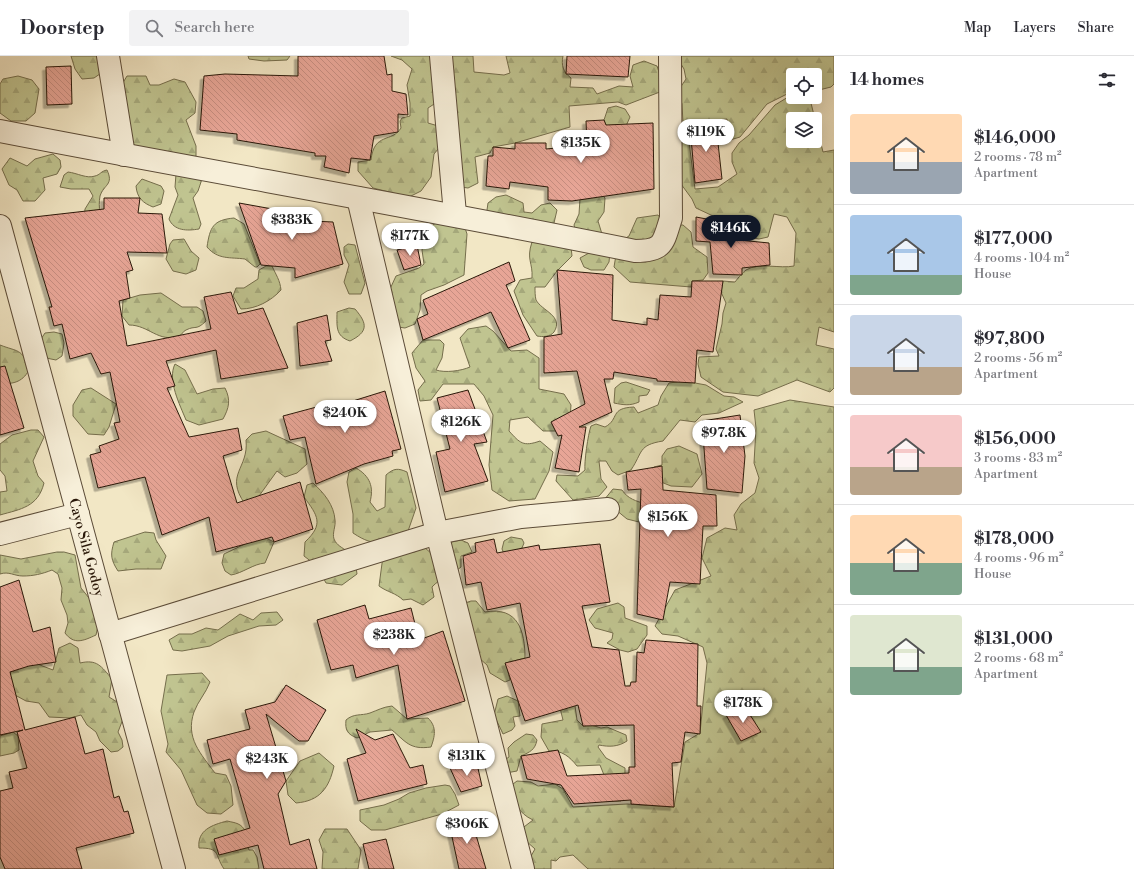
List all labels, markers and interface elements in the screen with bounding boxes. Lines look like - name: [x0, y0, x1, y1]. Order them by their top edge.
- search box: [129, 10, 409, 46]
- text: Doorstep: [20, 16, 105, 40]
- icon: search: [143, 17, 165, 39]
- text: Search here: [175, 18, 255, 37]
- text: Map: [964, 19, 991, 37]
- text: Layers: [1013, 19, 1056, 37]
- text: Share: [1078, 19, 1114, 37]
- map controls: [786, 68, 822, 148]
- button: locate: [786, 68, 822, 104]
- text: 14 homes: [850, 69, 924, 91]
- icon: filters: [1096, 69, 1118, 91]
- button: layers: [786, 112, 822, 148]
- pin: $119K: [678, 119, 734, 153]
- text: $119K: [686, 124, 726, 140]
- text: $146,000: [974, 127, 1056, 149]
- pin: $135K: [553, 130, 609, 164]
- icon: home: [882, 130, 930, 178]
- text: $135K: [561, 135, 601, 151]
- text: 2 rooms · 78 m²: [974, 149, 1062, 165]
- text: Apartment: [974, 165, 1038, 181]
- pin: $383K: [264, 207, 320, 241]
- text: $383K: [271, 212, 313, 228]
- pin: $146K: [703, 215, 759, 249]
- text: $146K: [711, 220, 751, 236]
- pin: $177K: [382, 223, 438, 257]
- text: $177K: [391, 228, 429, 244]
- text: $177,000: [974, 228, 1053, 250]
- icon: home: [882, 231, 930, 279]
- text: 4 rooms · 104 m²: [974, 250, 1069, 266]
- text: House: [974, 266, 1011, 282]
- text: $97,800: [974, 328, 1045, 350]
- icon: home: [882, 331, 930, 379]
- text: 2 rooms · 56 m²: [974, 350, 1062, 366]
- text: Apartment: [974, 366, 1038, 382]
- pin: $240K: [317, 400, 373, 434]
- text: $240K: [323, 405, 367, 421]
- pin: $126K: [433, 409, 489, 443]
- text: $126K: [440, 414, 482, 430]
- pin: $97.8K: [691, 420, 757, 454]
- text: $97.8K: [701, 425, 747, 441]
- text: $156,000: [974, 428, 1056, 450]
- icon: home: [882, 431, 930, 479]
- text: 3 rooms · 83 m²: [974, 450, 1062, 466]
- text: Apartment: [974, 466, 1038, 482]
- street label: Cayo Sila Godoy: [64, 496, 108, 599]
- pin: $156K: [640, 504, 696, 538]
- text: $156K: [648, 509, 688, 525]
- text: $178,000: [974, 528, 1054, 550]
- icon: home: [882, 531, 930, 579]
- text: 4 rooms · 96 m²: [974, 550, 1063, 566]
- text: House: [974, 566, 1011, 582]
- pin: $238K: [366, 622, 422, 656]
- text: $238K: [373, 627, 415, 643]
- text: $131,000: [974, 628, 1053, 650]
- icon: home: [882, 631, 930, 679]
- text: 2 rooms · 68 m²: [974, 650, 1063, 666]
- text: Apartment: [974, 666, 1038, 682]
- pin: $178K: [715, 690, 771, 724]
- text: $178K: [723, 695, 763, 711]
- pin: $131K: [439, 743, 495, 777]
- pin: $243K: [239, 746, 295, 780]
- text: $131K: [448, 748, 486, 764]
- text: $243K: [245, 751, 289, 767]
- pin: $306K: [439, 811, 495, 845]
- text: $306K: [445, 816, 489, 832]

